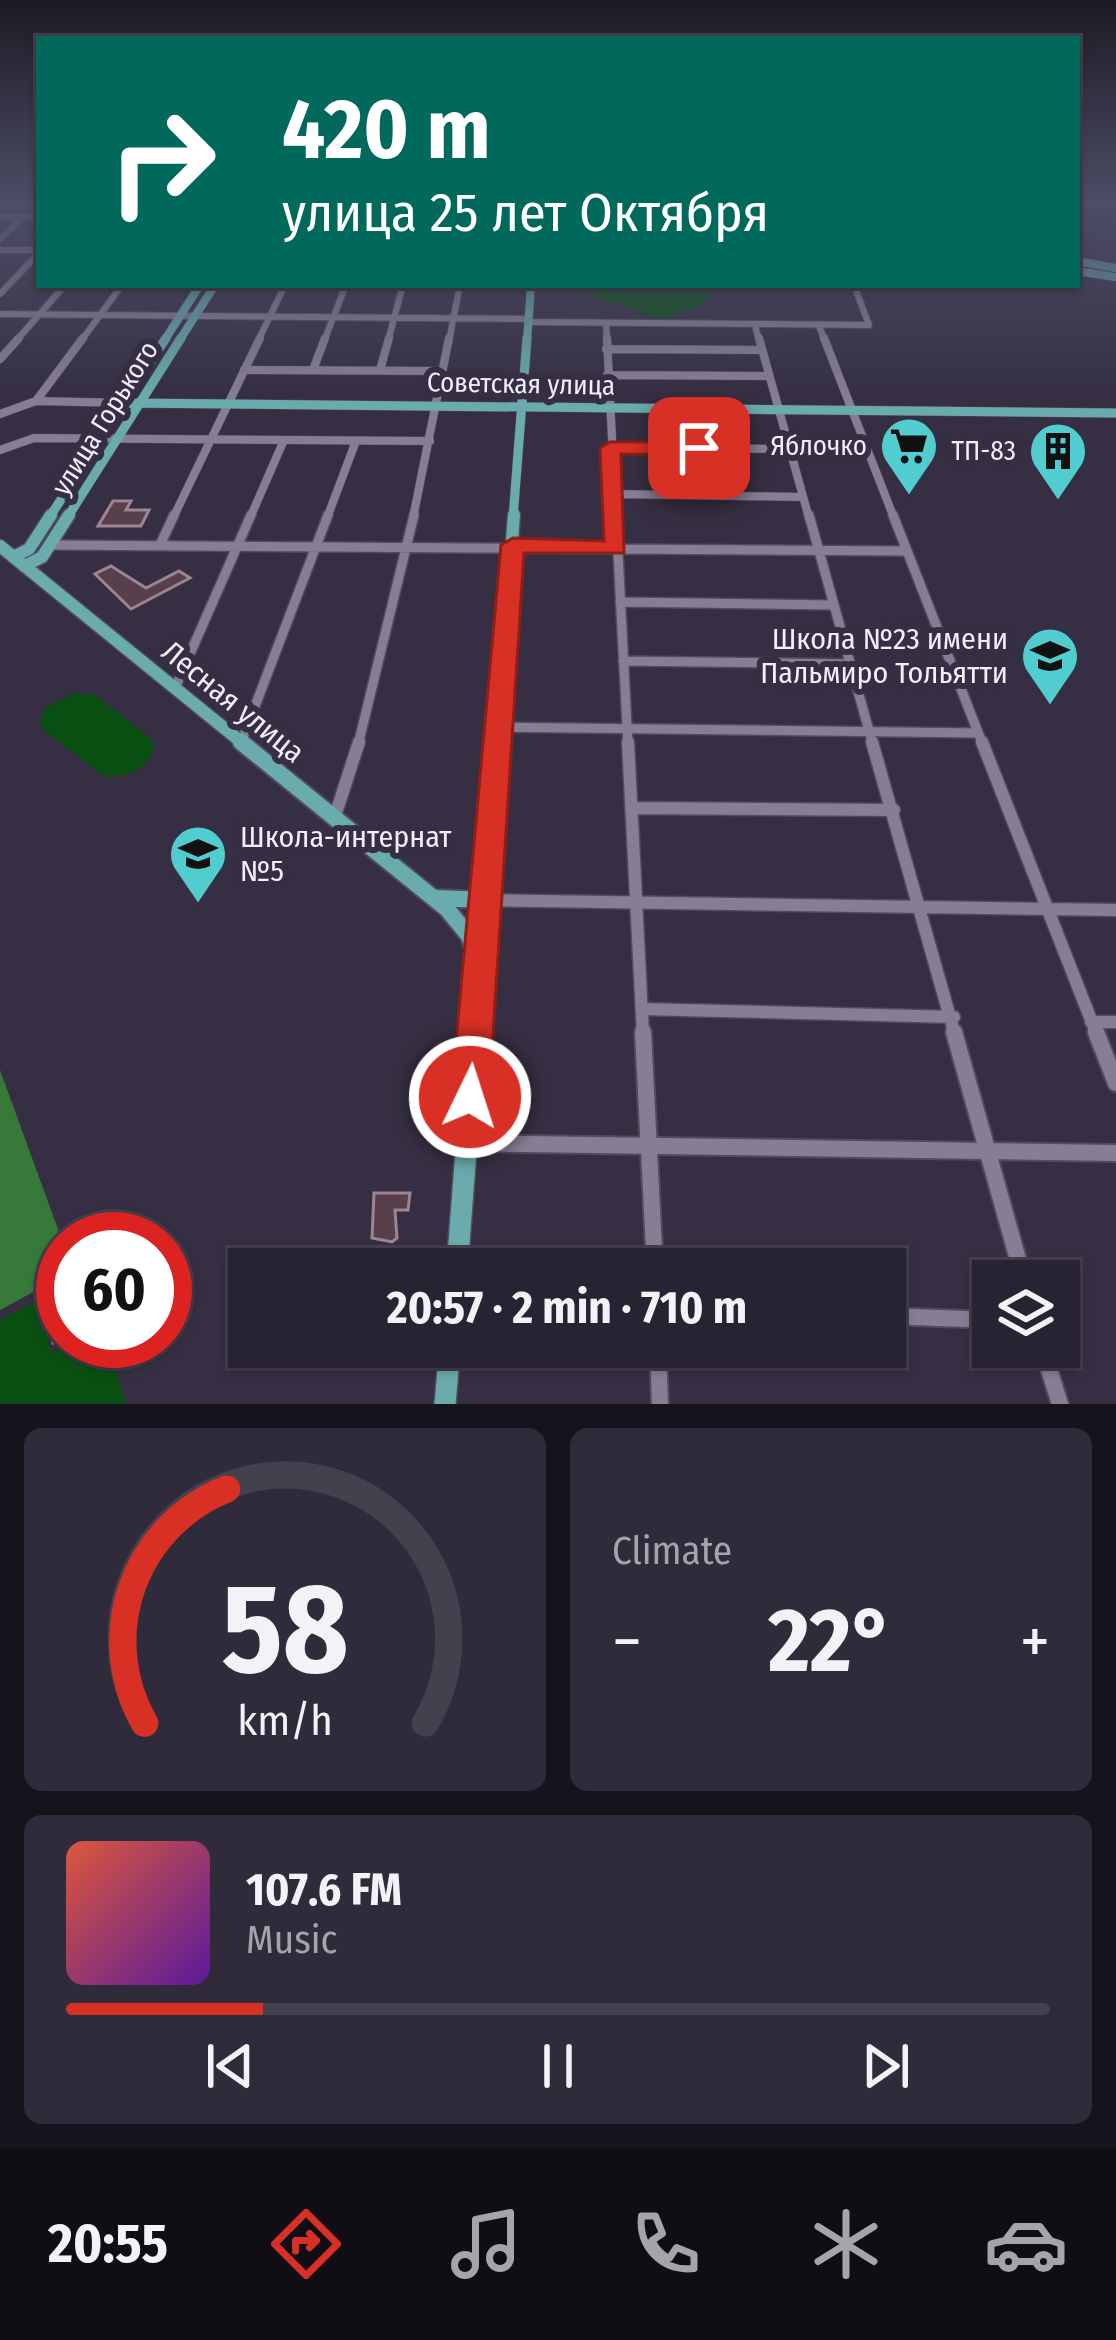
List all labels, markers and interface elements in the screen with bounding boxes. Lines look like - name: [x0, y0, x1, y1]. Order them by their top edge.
- text: 420 m: [282, 79, 491, 180]
- icon: right: [84, 84, 240, 240]
- text: улица 25 лет Октября: [282, 181, 769, 245]
- street label: улица Горького: [45, 335, 165, 501]
- street label: Советская улица: [427, 366, 615, 402]
- pin: [648, 397, 750, 499]
- icon: arrive: [666, 415, 732, 481]
- supermarket icon: Яблочко: [878, 415, 940, 497]
- building icon: ТП-83: [1027, 420, 1089, 502]
- place label: Яблочко: [770, 430, 867, 462]
- place label: ТП-83: [952, 435, 1016, 467]
- place label: Школа №23 имени Пальмиро Тольятти: [760, 621, 1008, 691]
- school or university icon: Школа №23 имени Пальмиро Тольятти: [1019, 625, 1081, 707]
- street label: Лесная улица: [154, 634, 312, 770]
- place label: Школа-интернат №5: [240, 819, 452, 889]
- school or university icon: Школа-интернат №5: [167, 823, 229, 905]
- position arrow: [407, 1034, 533, 1160]
- speed limit sign: 60: [36, 1212, 192, 1368]
- map controls: [972, 1260, 1080, 1368]
- button: layers: [972, 1260, 1080, 1368]
- text: 20:57 · 2 min · 710 m: [387, 1281, 747, 1335]
- text: Climate: [612, 1528, 732, 1574]
- text: 58: [221, 1555, 349, 1705]
- text: 22°: [768, 1587, 894, 1695]
- text: −: [612, 1602, 642, 1681]
- text: +: [1020, 1602, 1050, 1681]
- text: km/h: [237, 1694, 333, 1745]
- text: 107.6 FM: [246, 1863, 402, 1917]
- text: Music: [246, 1917, 337, 1963]
- icon: previous: [197, 2033, 263, 2099]
- icon: pause: [525, 2033, 591, 2099]
- icon: next: [853, 2033, 919, 2099]
- icon: directions: [264, 2202, 348, 2286]
- icon: music: [444, 2202, 528, 2286]
- icon: phone: [624, 2202, 708, 2286]
- icon: climate: [804, 2202, 888, 2286]
- icon: car: [984, 2202, 1068, 2286]
- text: 20:55: [48, 2212, 168, 2276]

